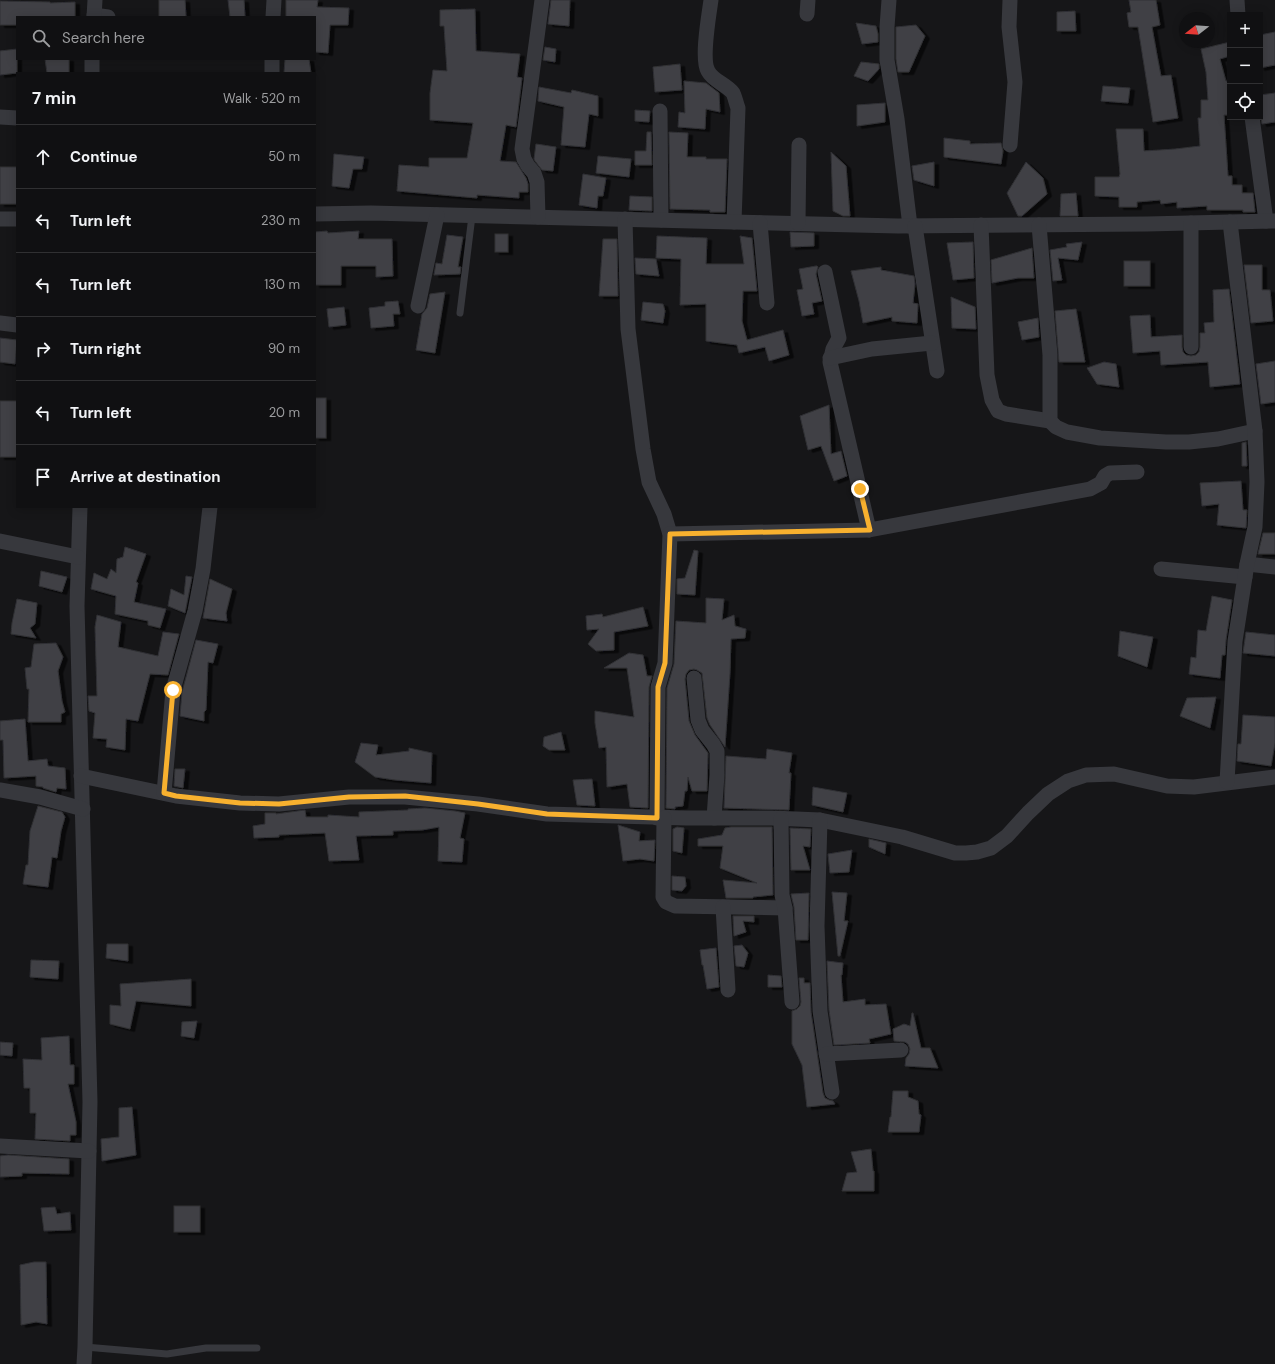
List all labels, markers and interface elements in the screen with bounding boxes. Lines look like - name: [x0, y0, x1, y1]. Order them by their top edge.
- north arrow: [1179, 12, 1215, 48]
- map controls: [1227, 12, 1263, 120]
- button: +: [1227, 12, 1263, 48]
- search box: [16, 16, 316, 60]
- icon: search: [30, 27, 52, 49]
- text: Search here: [62, 28, 145, 48]
- button: −: [1227, 48, 1263, 84]
- button: locate: [1227, 84, 1263, 120]
- text: 7 min: [32, 87, 76, 109]
- text: Walk · 520 m: [223, 90, 300, 107]
- icon: ahead: [32, 146, 54, 168]
- text: Continue: [70, 147, 138, 167]
- text: 50 m: [268, 148, 300, 165]
- icon: left: [32, 210, 54, 232]
- text: Turn left: [70, 211, 131, 231]
- text: 230 m: [261, 212, 300, 229]
- icon: left: [32, 274, 54, 296]
- text: Turn left: [70, 275, 131, 295]
- text: 130 m: [264, 276, 300, 293]
- icon: right: [32, 338, 54, 360]
- text: Turn right: [70, 339, 141, 359]
- text: 90 m: [268, 340, 300, 357]
- icon: left: [32, 402, 54, 424]
- text: Turn left: [70, 403, 131, 423]
- text: 20 m: [269, 404, 300, 421]
- icon: arrive: [32, 466, 54, 488]
- text: Arrive at destination: [70, 467, 221, 487]
- route end: [851, 480, 869, 498]
- route start: [164, 681, 182, 699]

